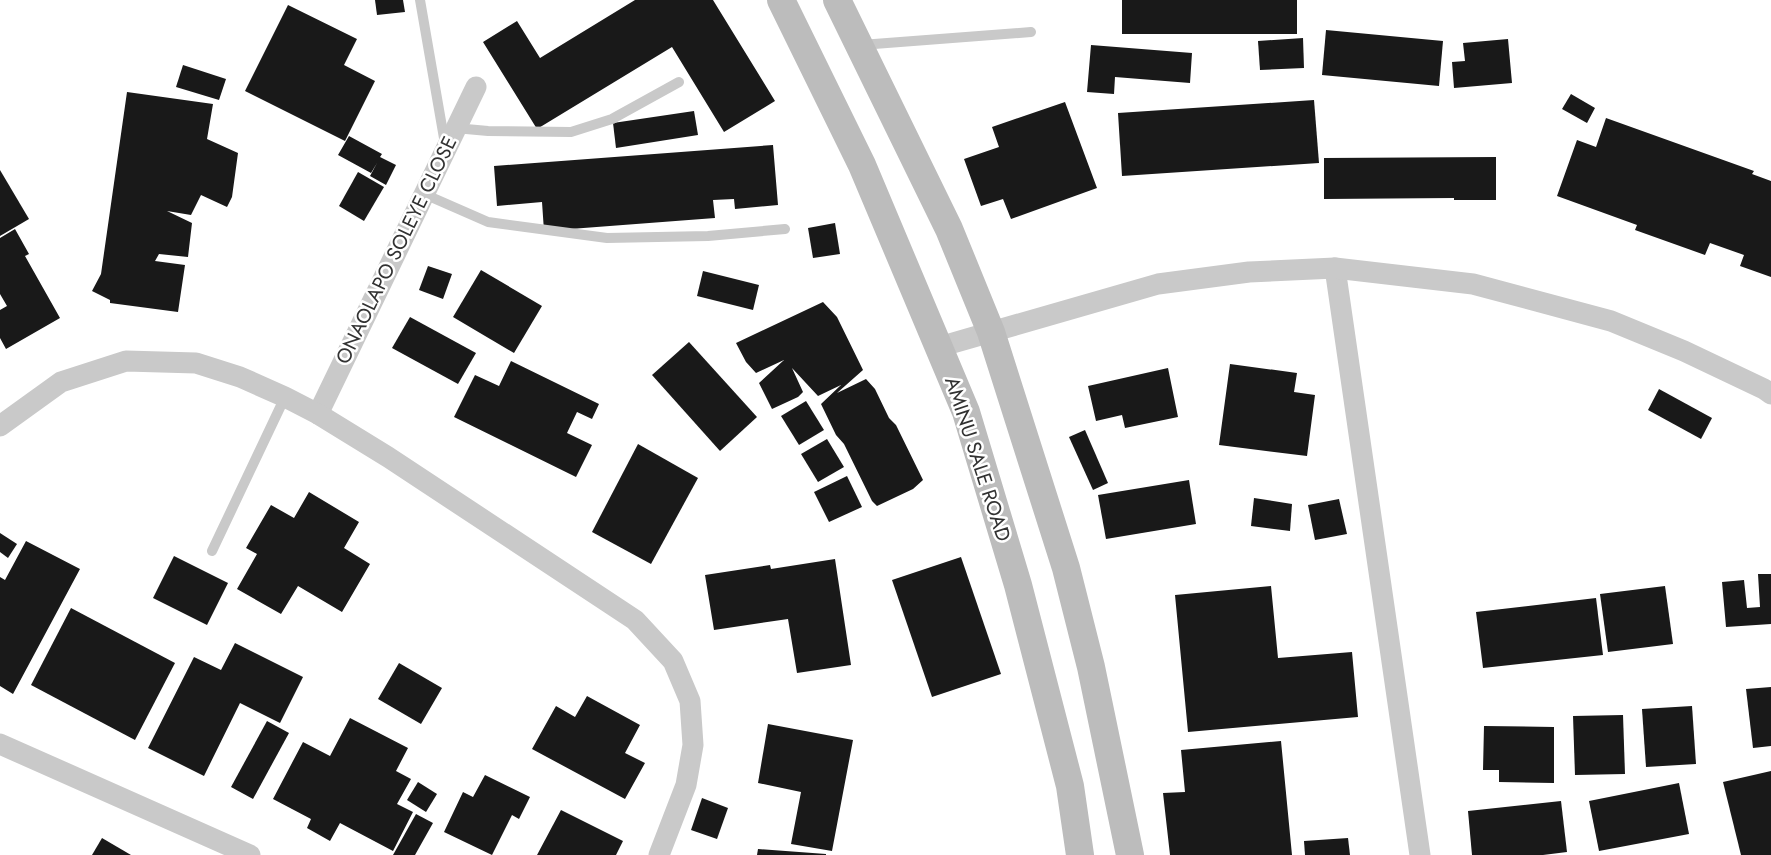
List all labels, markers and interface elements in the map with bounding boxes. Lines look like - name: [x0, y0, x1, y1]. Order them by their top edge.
- street label: ONAOLAPO SOLEYE CLOSE: [329, 131, 464, 369]
- street label: AMINU SALE ROAD: [937, 373, 1018, 545]

